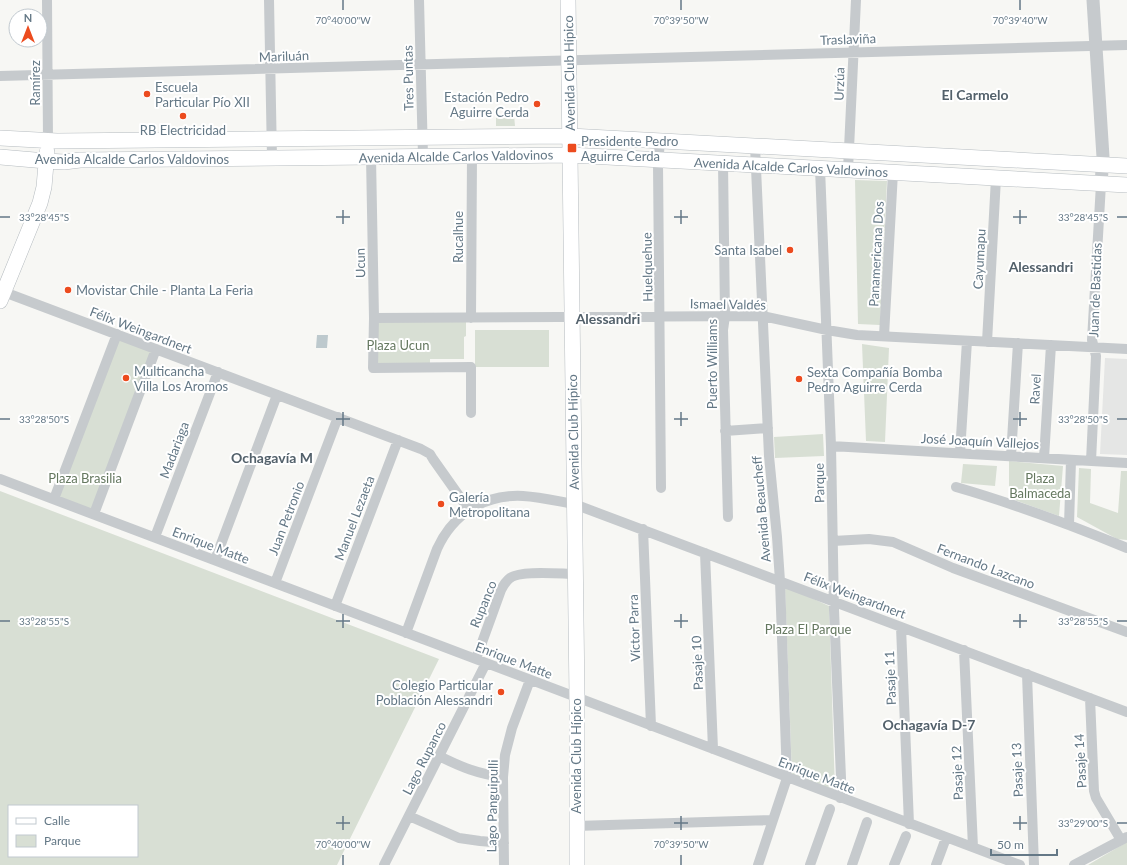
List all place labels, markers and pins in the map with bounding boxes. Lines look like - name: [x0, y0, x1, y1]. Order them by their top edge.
- place label: Escuela Particular Pío XII: [155, 79, 250, 110]
- marker: Escuela Particular Pío XII: [142, 89, 152, 99]
- place label: Estación Pedro Aguirre Cerda: [444, 89, 529, 120]
- marker: Estación Pedro Aguirre Cerda: [532, 99, 542, 109]
- marker: RB Electricidad: [178, 111, 188, 121]
- place label: RB Electricidad: [140, 122, 226, 138]
- place label: Presidente Pedro Aguirre Cerda: [581, 133, 678, 164]
- marker: Presidente Pedro Aguirre Cerda: [566, 142, 578, 154]
- place label: Santa Isabel: [714, 242, 782, 258]
- marker: Santa Isabel: [785, 245, 795, 255]
- place label: Movistar Chile - Planta La Feria: [76, 282, 253, 298]
- marker: Movistar Chile - Planta La Feria: [63, 285, 73, 295]
- place label: Multicancha Villa Los Aromos: [134, 363, 229, 394]
- place label: Sexta Compañía Bomba Pedro Aguirre Cerda: [807, 364, 942, 395]
- marker: Multicancha Villa Los Aromos: [121, 373, 131, 383]
- marker: Sexta Compañía Bomba Pedro Aguirre Cerda: [794, 374, 804, 384]
- place label: Galería Metropolitana: [449, 489, 530, 520]
- marker: Galería Metropolitana: [436, 499, 446, 509]
- place label: Colegio Particular Población Alessandri: [376, 677, 493, 708]
- marker: Colegio Particular Población Alessandri: [496, 687, 506, 697]

